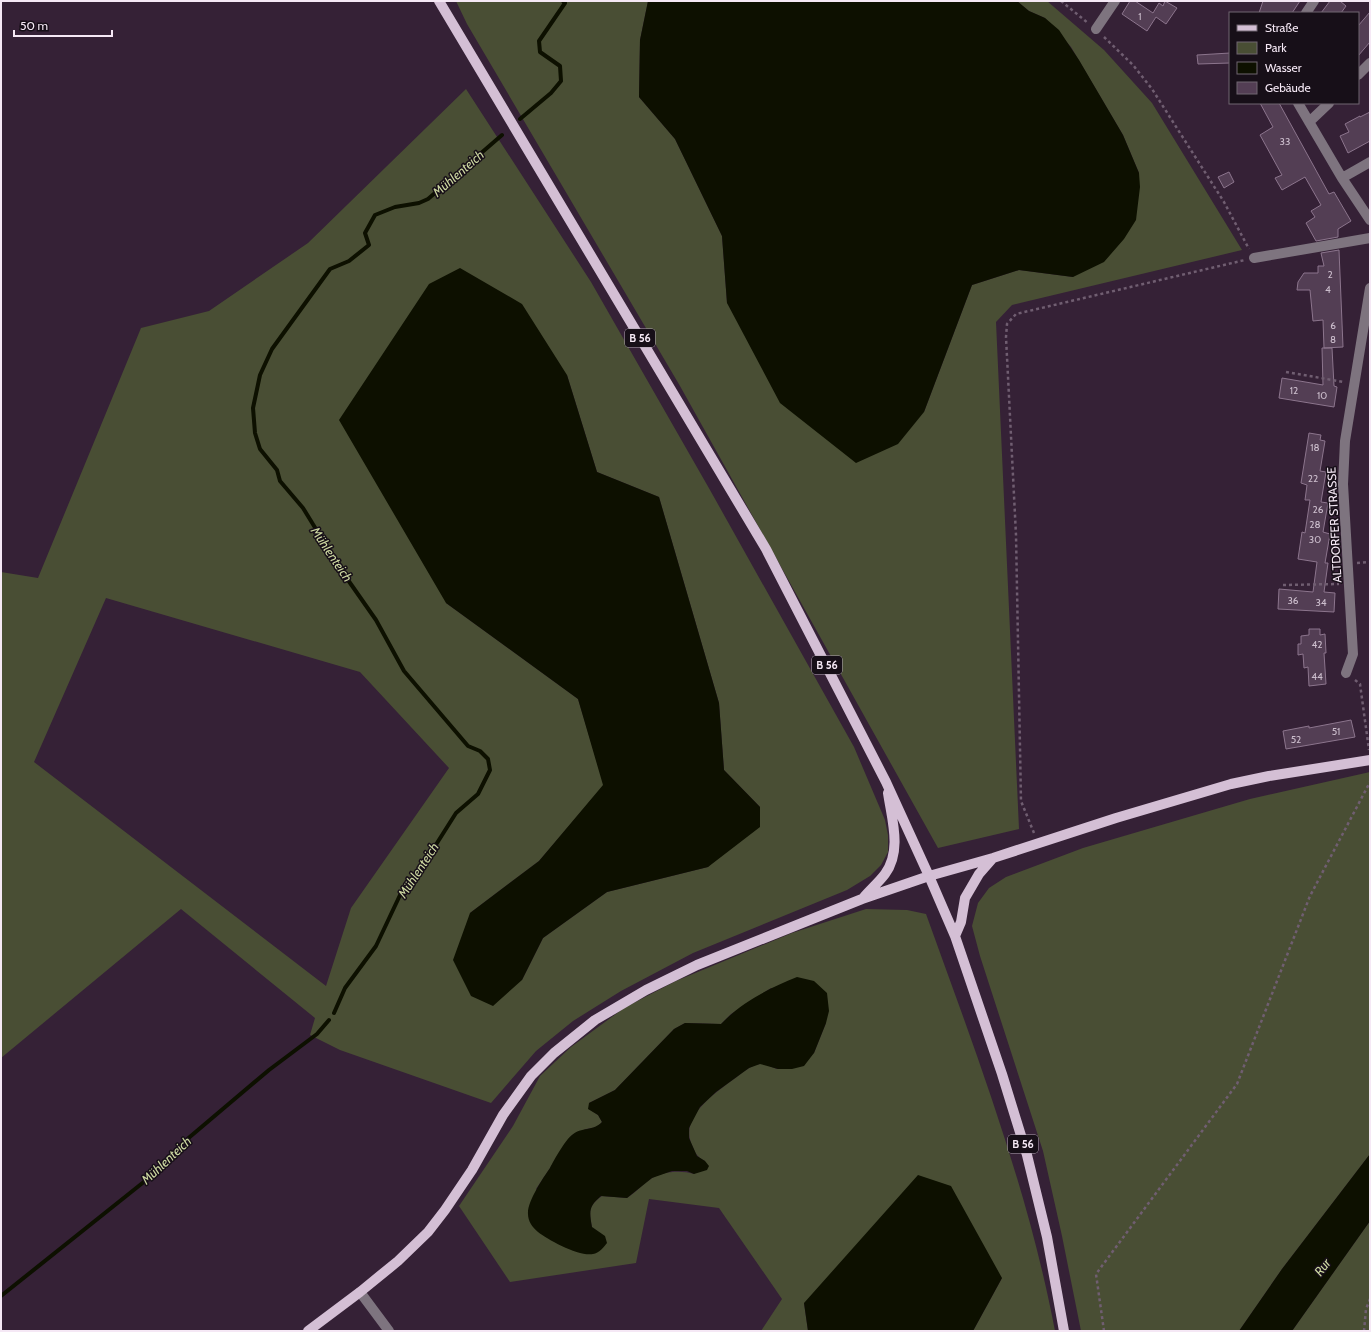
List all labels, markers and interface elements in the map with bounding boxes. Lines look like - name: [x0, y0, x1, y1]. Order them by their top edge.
- house number: 1: [1138, 10, 1142, 23]
- scale bar: [14, 12, 112, 38]
- legend: [1229, 12, 1359, 104]
- text: 50 m: [20, 18, 48, 33]
- text: Straße: [1265, 20, 1298, 35]
- text: Park: [1265, 40, 1287, 55]
- text: Wasser: [1265, 60, 1302, 75]
- text: Gebäude: [1265, 80, 1311, 95]
- house number: 33: [1280, 135, 1290, 148]
- water label: Mühlenteich: [428, 146, 487, 200]
- house number: 2: [1327, 268, 1333, 281]
- house number: 4: [1325, 283, 1331, 296]
- house number: 6: [1330, 319, 1336, 332]
- road number: B 56: [625, 329, 655, 347]
- house number: 8: [1330, 333, 1336, 346]
- house number: 12: [1290, 384, 1298, 397]
- house number: 10: [1317, 389, 1327, 402]
- house number: 18: [1310, 441, 1320, 454]
- street label: ALTDORFER STRASSE: [1323, 466, 1345, 583]
- house number: 22: [1308, 472, 1318, 485]
- house number: 26: [1313, 503, 1324, 516]
- house number: 28: [1309, 518, 1321, 531]
- water label: Mühlenteich: [307, 523, 356, 585]
- house number: 30: [1309, 533, 1321, 546]
- house number: 36: [1287, 594, 1299, 607]
- house number: 34: [1315, 596, 1327, 609]
- house number: 42: [1311, 638, 1323, 651]
- road number: B 56: [812, 656, 842, 674]
- house number: 44: [1311, 670, 1323, 683]
- house number: 51: [1332, 725, 1340, 738]
- house number: 52: [1291, 733, 1301, 746]
- water label: Mühlenteich: [394, 839, 442, 902]
- water label: Mühlenteich: [137, 1133, 194, 1188]
- road number: B 56: [1008, 1135, 1038, 1153]
- water label: Rur: [1310, 1254, 1334, 1279]

